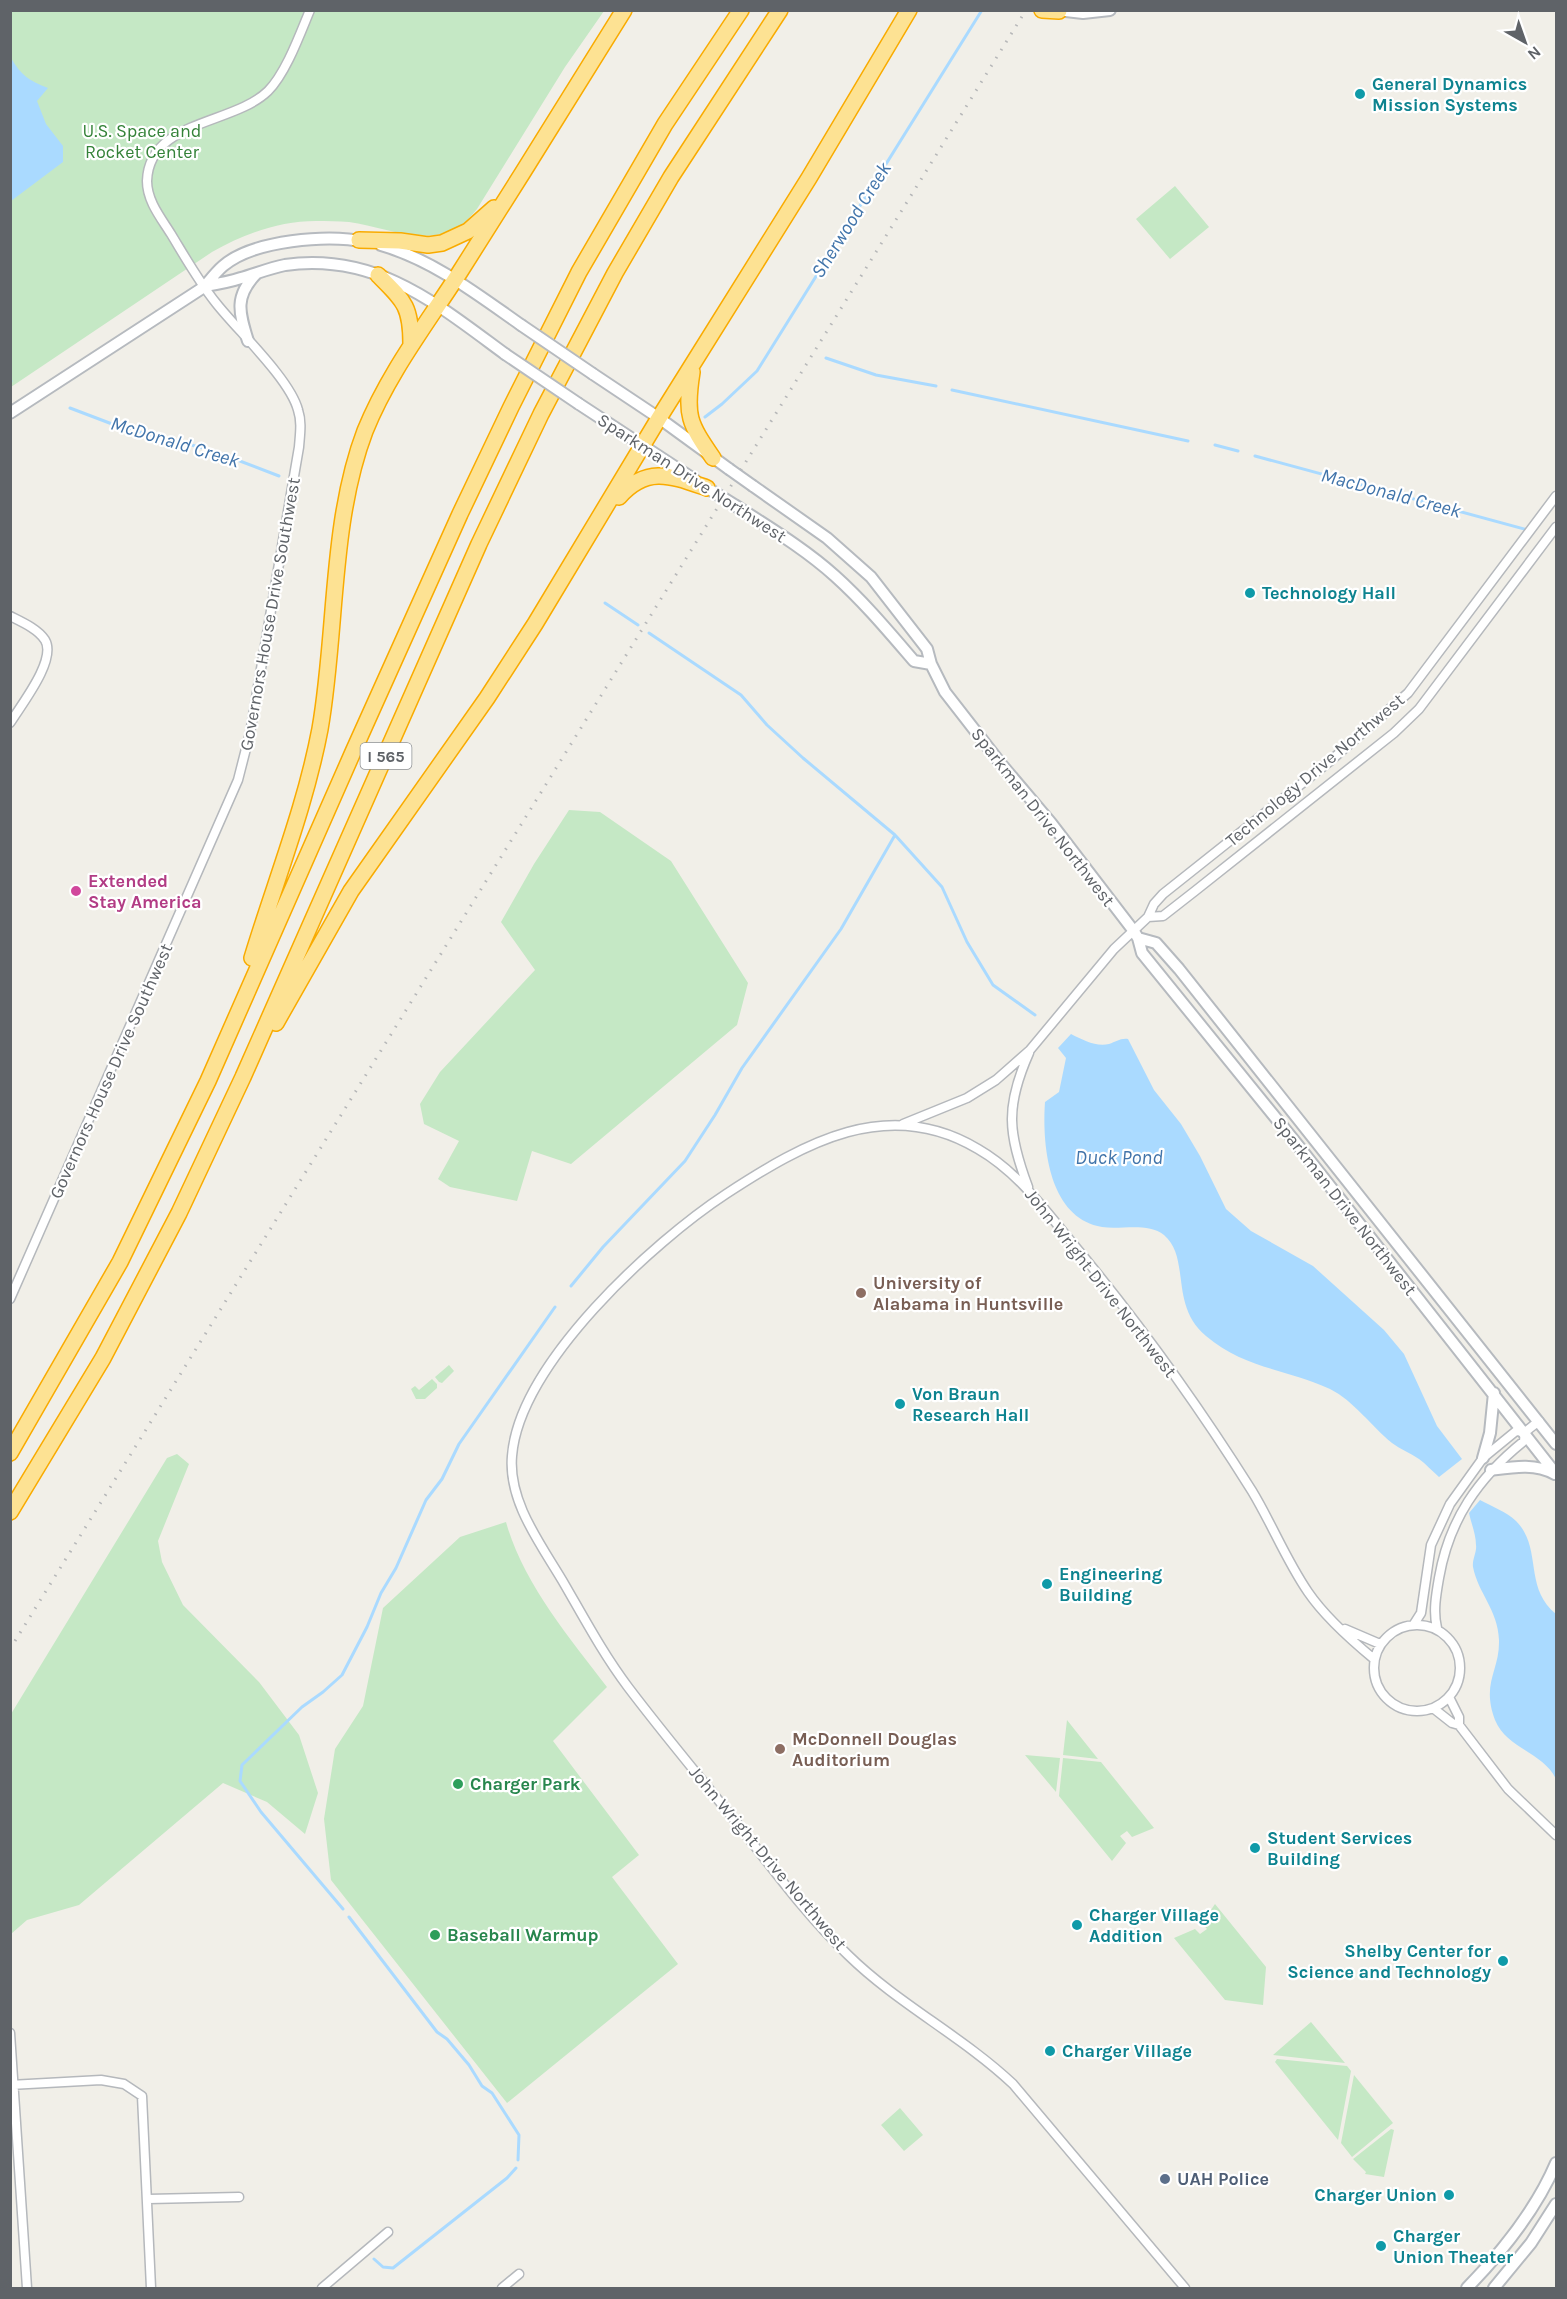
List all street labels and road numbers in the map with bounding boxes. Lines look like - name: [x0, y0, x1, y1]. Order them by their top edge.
- street label: Sparkman Drive Northwest: [593, 409, 791, 548]
- street label: Governors House Drive Southwest: [235, 475, 305, 752]
- street label: Technology Drive Northwest: [1221, 689, 1409, 851]
- street label: Sparkman Drive Northwest: [966, 723, 1120, 911]
- road number: I 565: [360, 743, 412, 769]
- street label: Governors House Drive Southwest: [45, 940, 177, 1202]
- street label: Sparkman Drive Northwest: [1268, 1112, 1422, 1300]
- street label: John Wright Drive Northwest: [1020, 1184, 1182, 1382]
- street label: John Wright Drive Northwest: [684, 1761, 852, 1955]

